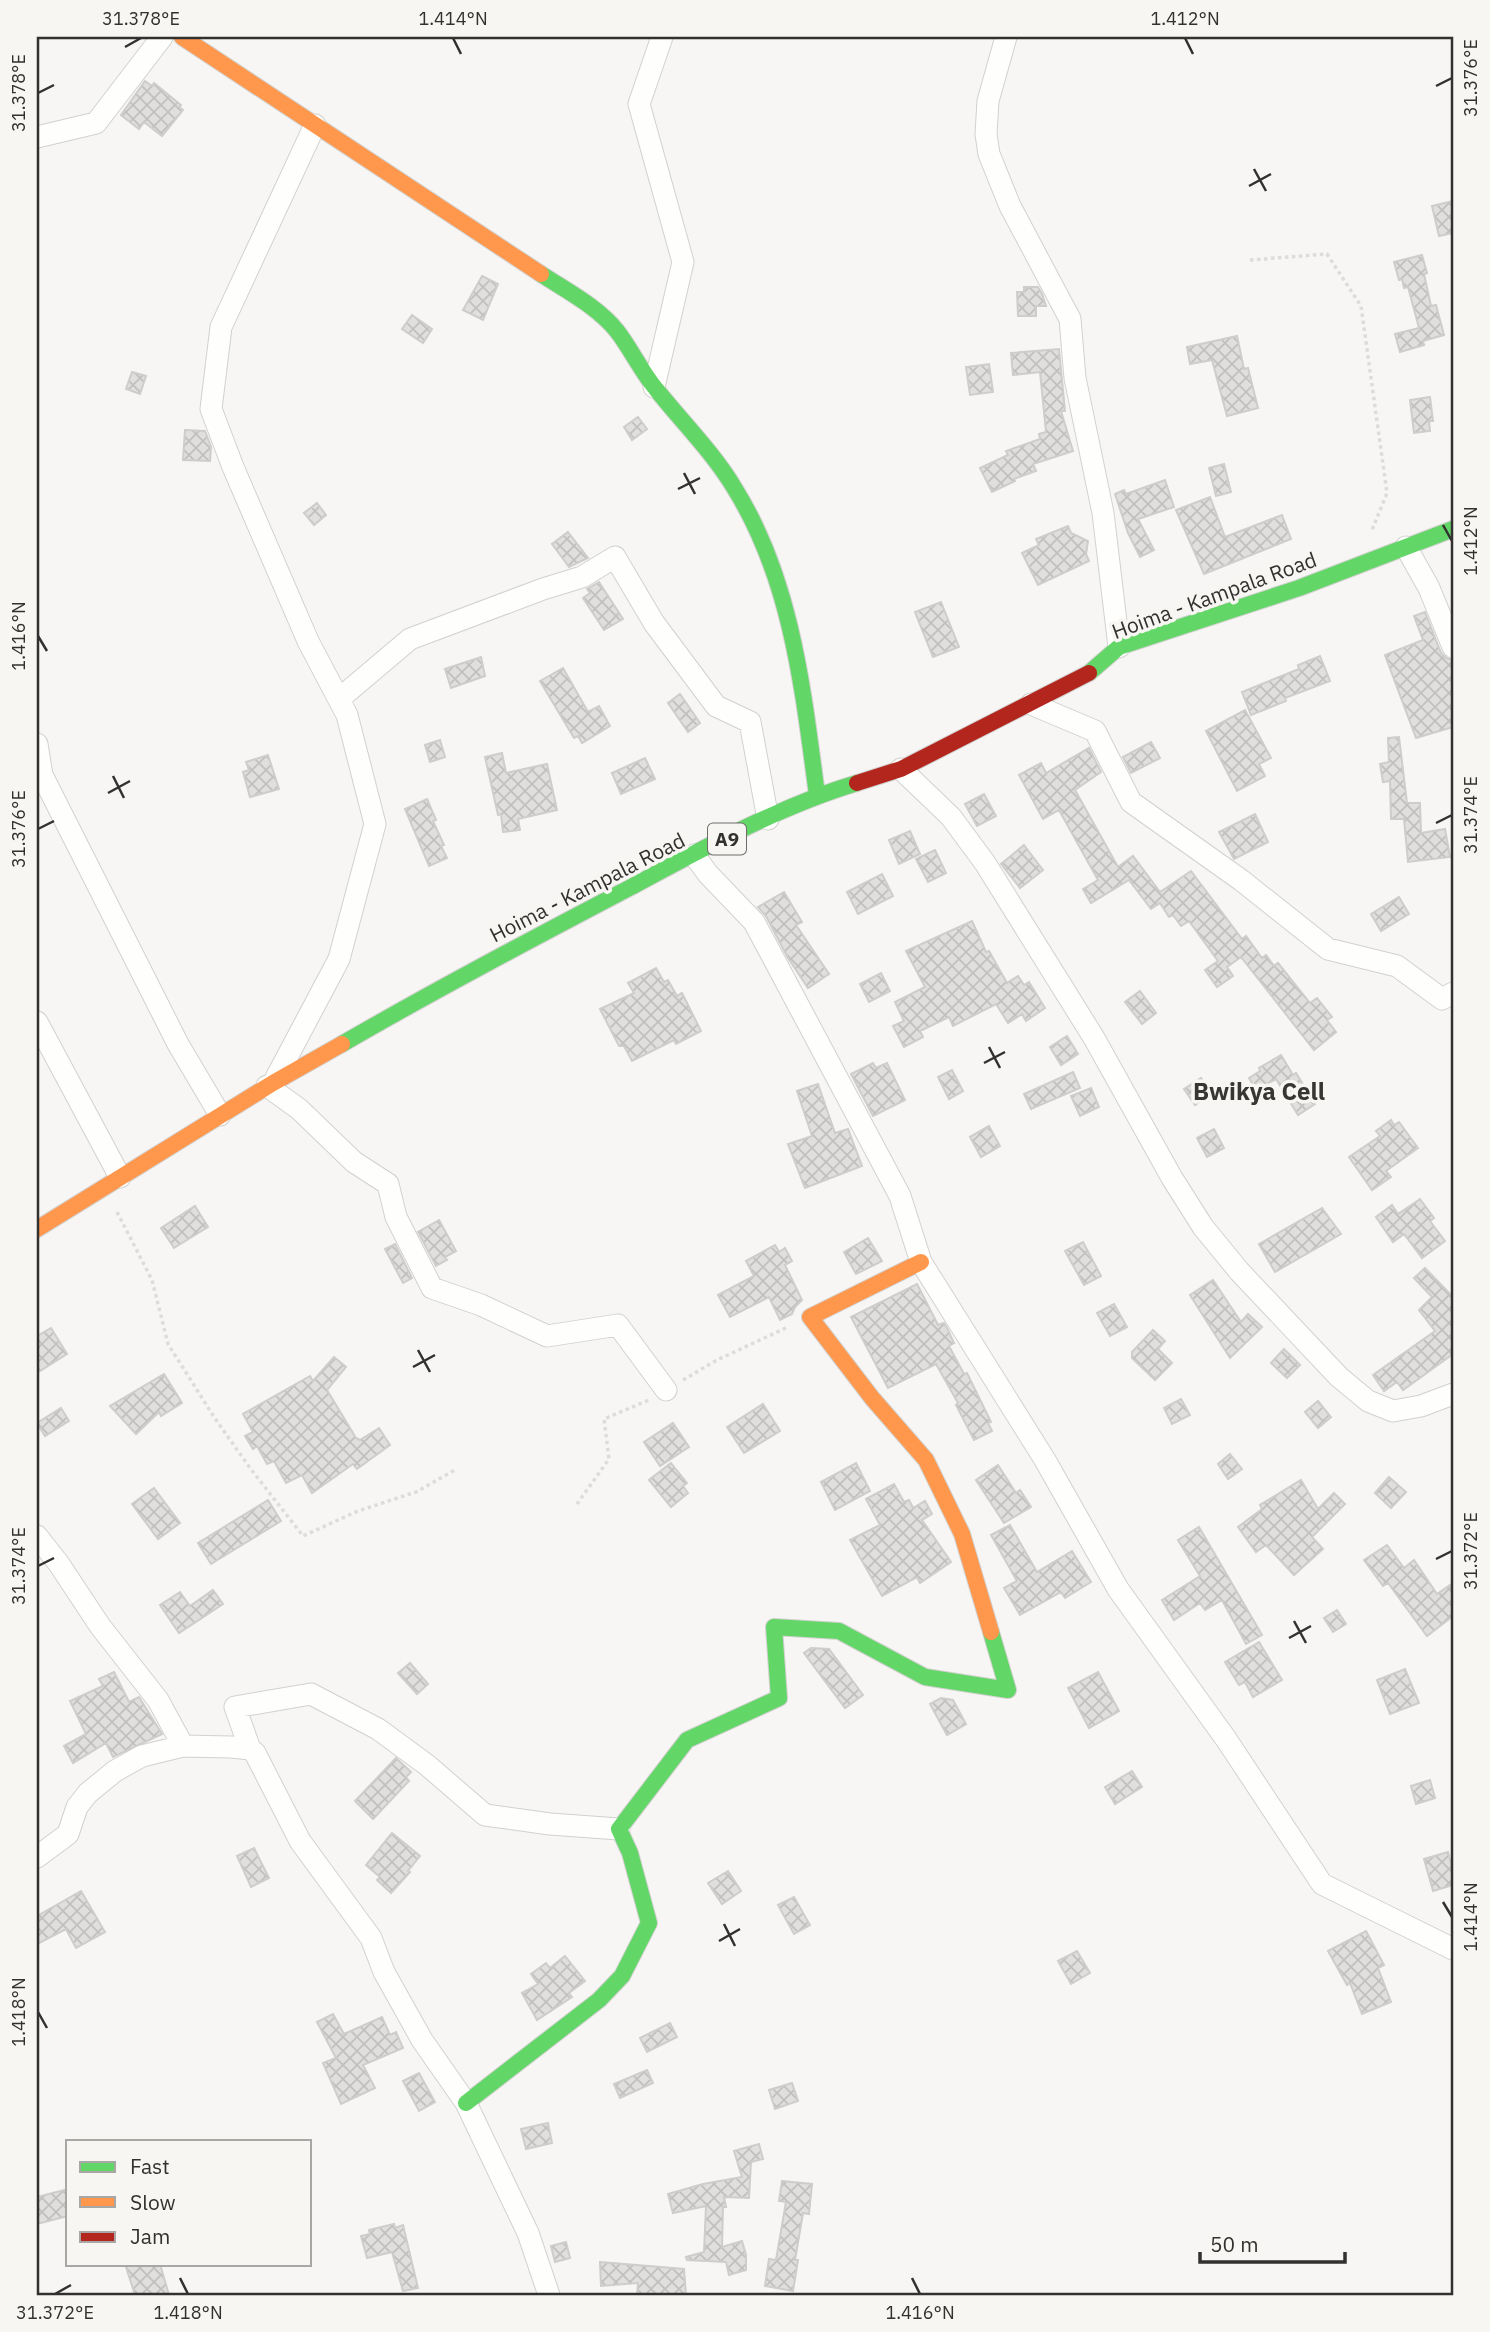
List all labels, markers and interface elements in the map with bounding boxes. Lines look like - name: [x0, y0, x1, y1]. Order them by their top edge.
- text: 31.378°E: [102, 7, 180, 30]
- text: 1.414°N: [418, 7, 488, 30]
- text: 1.412°N: [1150, 7, 1220, 30]
- text: 31.376°E: [1459, 39, 1482, 117]
- text: 31.378°E: [7, 54, 30, 132]
- text: 1.412°N: [1459, 506, 1482, 576]
- street label: Hoima - Kampala Road: [1108, 545, 1320, 645]
- text: 1.416°N: [7, 601, 30, 671]
- text: 31.374°E: [1459, 776, 1482, 854]
- text: 31.376°E: [7, 790, 30, 868]
- road number: A9: [708, 824, 746, 854]
- street label: Hoima - Kampala Road: [485, 826, 689, 948]
- district label: Bwikya Cell: [1193, 1075, 1325, 1107]
- text: 31.372°E: [1459, 1512, 1482, 1590]
- text: 31.374°E: [7, 1527, 30, 1605]
- text: 1.414°N: [1459, 1882, 1482, 1952]
- text: 1.418°N: [7, 1977, 30, 2047]
- legend: [66, 2140, 312, 2266]
- text: Fast: [130, 2152, 170, 2180]
- text: Slow: [130, 2188, 176, 2216]
- scale bar: [1200, 2220, 1345, 2264]
- text: Jam: [130, 2222, 170, 2250]
- text: 50 m: [1210, 2230, 1259, 2258]
- text: 31.372°E: [16, 2301, 94, 2324]
- text: 1.418°N: [153, 2301, 223, 2324]
- text: 1.416°N: [885, 2301, 955, 2324]

